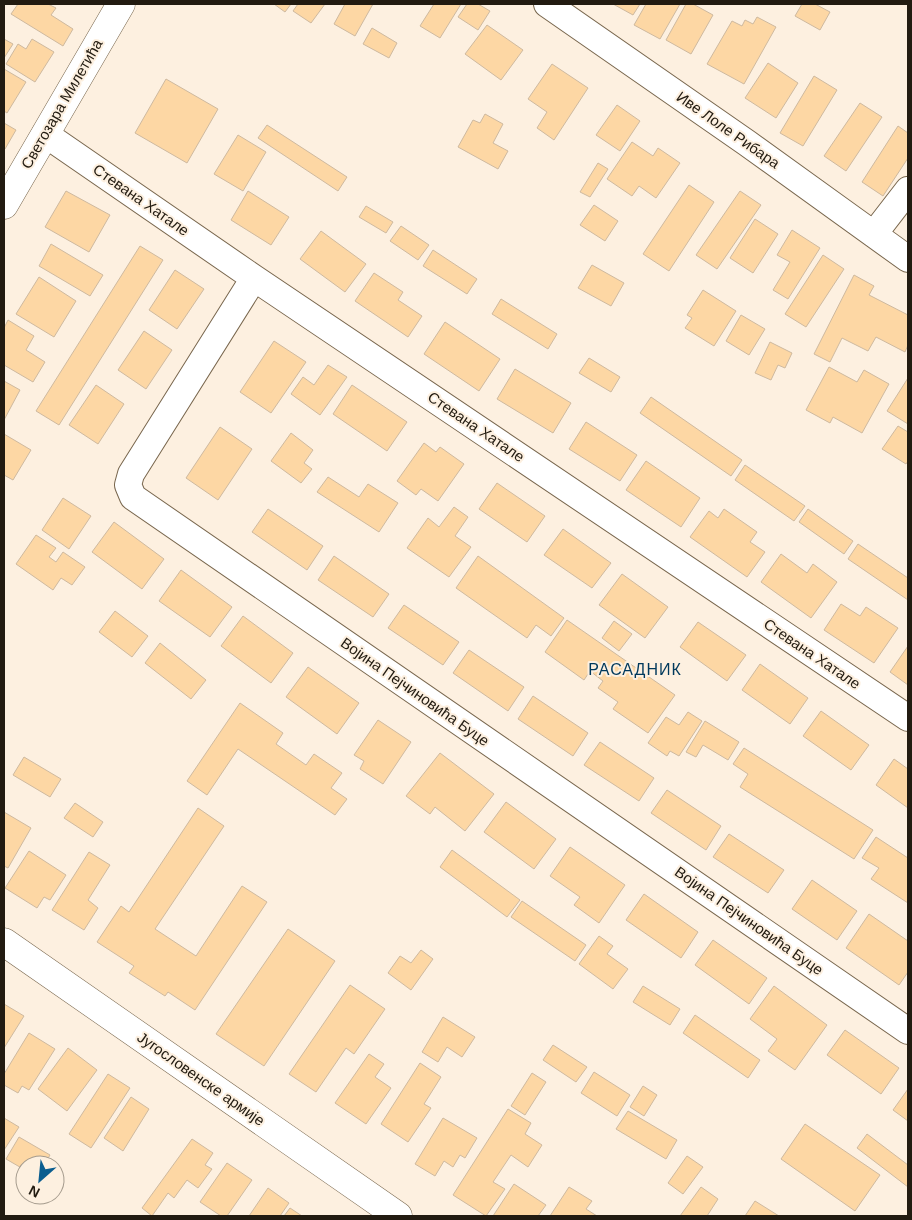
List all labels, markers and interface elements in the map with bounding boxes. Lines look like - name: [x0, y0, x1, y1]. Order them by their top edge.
- street label: Светозара Милетића: [17, 35, 106, 172]
- street label: Иве Лоле Рибара: [673, 88, 784, 172]
- street label: Стевана Хатале: [90, 160, 192, 239]
- street label: Стевана Хатале: [425, 388, 528, 465]
- street label: Стевана Хатале: [761, 615, 864, 692]
- street label: Војина Пејчиновића Буце: [338, 634, 493, 749]
- district label: РАСАДНИК: [588, 661, 682, 678]
- street label: Војина Пејчиновића Буце: [672, 863, 827, 978]
- street label: Југословенске армије: [134, 1028, 268, 1129]
- north arrow: [15, 1155, 65, 1205]
- text: N: [26, 1182, 42, 1201]

